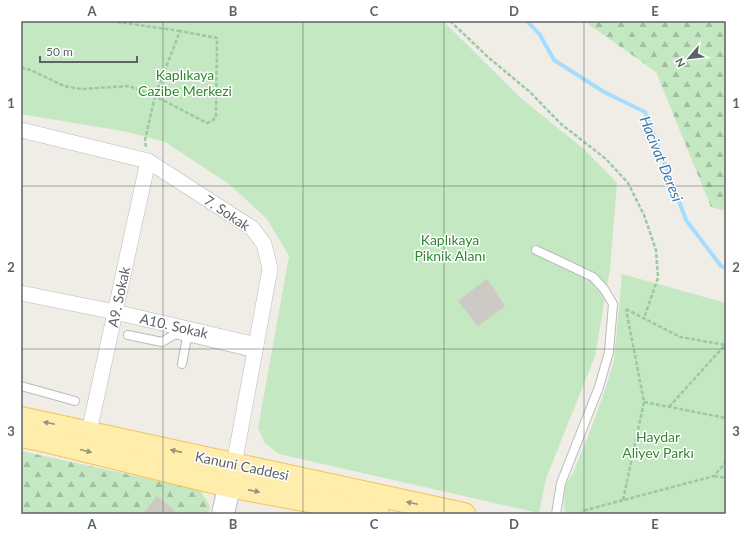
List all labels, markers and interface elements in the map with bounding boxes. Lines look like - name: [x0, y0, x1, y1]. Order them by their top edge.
- text: A: [86, 3, 97, 19]
- text: B: [229, 3, 238, 19]
- text: C: [370, 3, 379, 19]
- text: D: [509, 3, 519, 19]
- text: E: [651, 3, 659, 19]
- scale bar: [40, 38, 137, 64]
- north arrow: [669, 38, 709, 78]
- text: 50 m: [46, 44, 73, 59]
- text: N: [672, 56, 687, 70]
- park label: Kaplıkaya Cazibe Merkezi: [138, 66, 232, 99]
- text: 1: [7, 95, 15, 111]
- text: 1: [732, 95, 740, 111]
- water label: Hacivat Deresi: [637, 113, 688, 205]
- street label: 7. Sokak: [201, 191, 254, 235]
- park label: Kaplıkaya Piknik Alanı: [414, 231, 486, 264]
- text: 2: [7, 259, 15, 275]
- text: 2: [732, 259, 740, 275]
- street label: A9. Sokak: [104, 264, 133, 329]
- street label: A10. Sokak: [138, 309, 211, 342]
- one-way arrow: [43, 419, 55, 425]
- text: 3: [7, 423, 15, 439]
- text: 3: [732, 423, 740, 439]
- park label: Haydar Aliyev Parkı: [622, 428, 694, 461]
- street label: Kanuni Caddesi: [194, 447, 291, 484]
- one-way arrow: [80, 448, 93, 454]
- one-way arrow: [169, 448, 182, 454]
- one-way arrow: [248, 488, 260, 494]
- one-way arrow: [406, 499, 418, 505]
- text: A: [86, 516, 97, 532]
- text: B: [229, 516, 238, 532]
- text: C: [370, 516, 379, 532]
- text: D: [509, 516, 519, 532]
- text: E: [651, 516, 659, 532]

